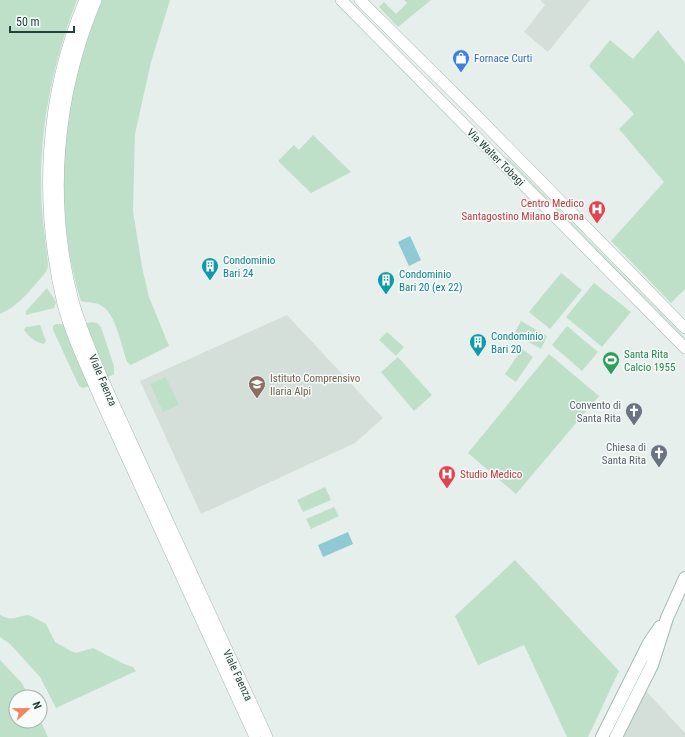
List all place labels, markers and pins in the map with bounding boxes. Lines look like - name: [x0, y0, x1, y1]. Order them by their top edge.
- shop icon: Fornace Curti: [451, 48, 471, 73]
- place label: Fornace Curti: [474, 52, 532, 65]
- place label: Centro Medico Santagostino Milano Barona: [461, 197, 584, 223]
- hospital icon: Centro Medico Santagostino Milano Barona: [587, 199, 607, 224]
- place label: Condominio Bari 24: [223, 254, 276, 280]
- building icon: Condominio Bari 24: [200, 256, 220, 281]
- place label: Condominio Bari 20 (ex 22): [399, 268, 462, 294]
- building icon: Condominio Bari 20 (ex 22): [376, 270, 396, 295]
- place label: Condominio Bari 20: [491, 330, 544, 356]
- building icon: Condominio Bari 20: [468, 332, 488, 357]
- place label: Santa Rita Calcio 1955: [624, 348, 675, 374]
- sports icon: Santa Rita Calcio 1955: [601, 350, 621, 375]
- place label: Istituto Comprensivo Ilaria Alpi: [270, 372, 361, 398]
- school or university icon: Istituto Comprensivo Ilaria Alpi: [247, 374, 267, 399]
- place label: Convento di Santa Rita: [570, 399, 621, 425]
- church icon: Convento di Santa Rita: [624, 401, 644, 426]
- place label: Chiesa di Santa Rita: [602, 441, 646, 467]
- church icon: Chiesa di Santa Rita: [649, 443, 669, 468]
- hospital icon: Studio Medico: [437, 464, 457, 489]
- place label: Studio Medico: [460, 468, 523, 481]

